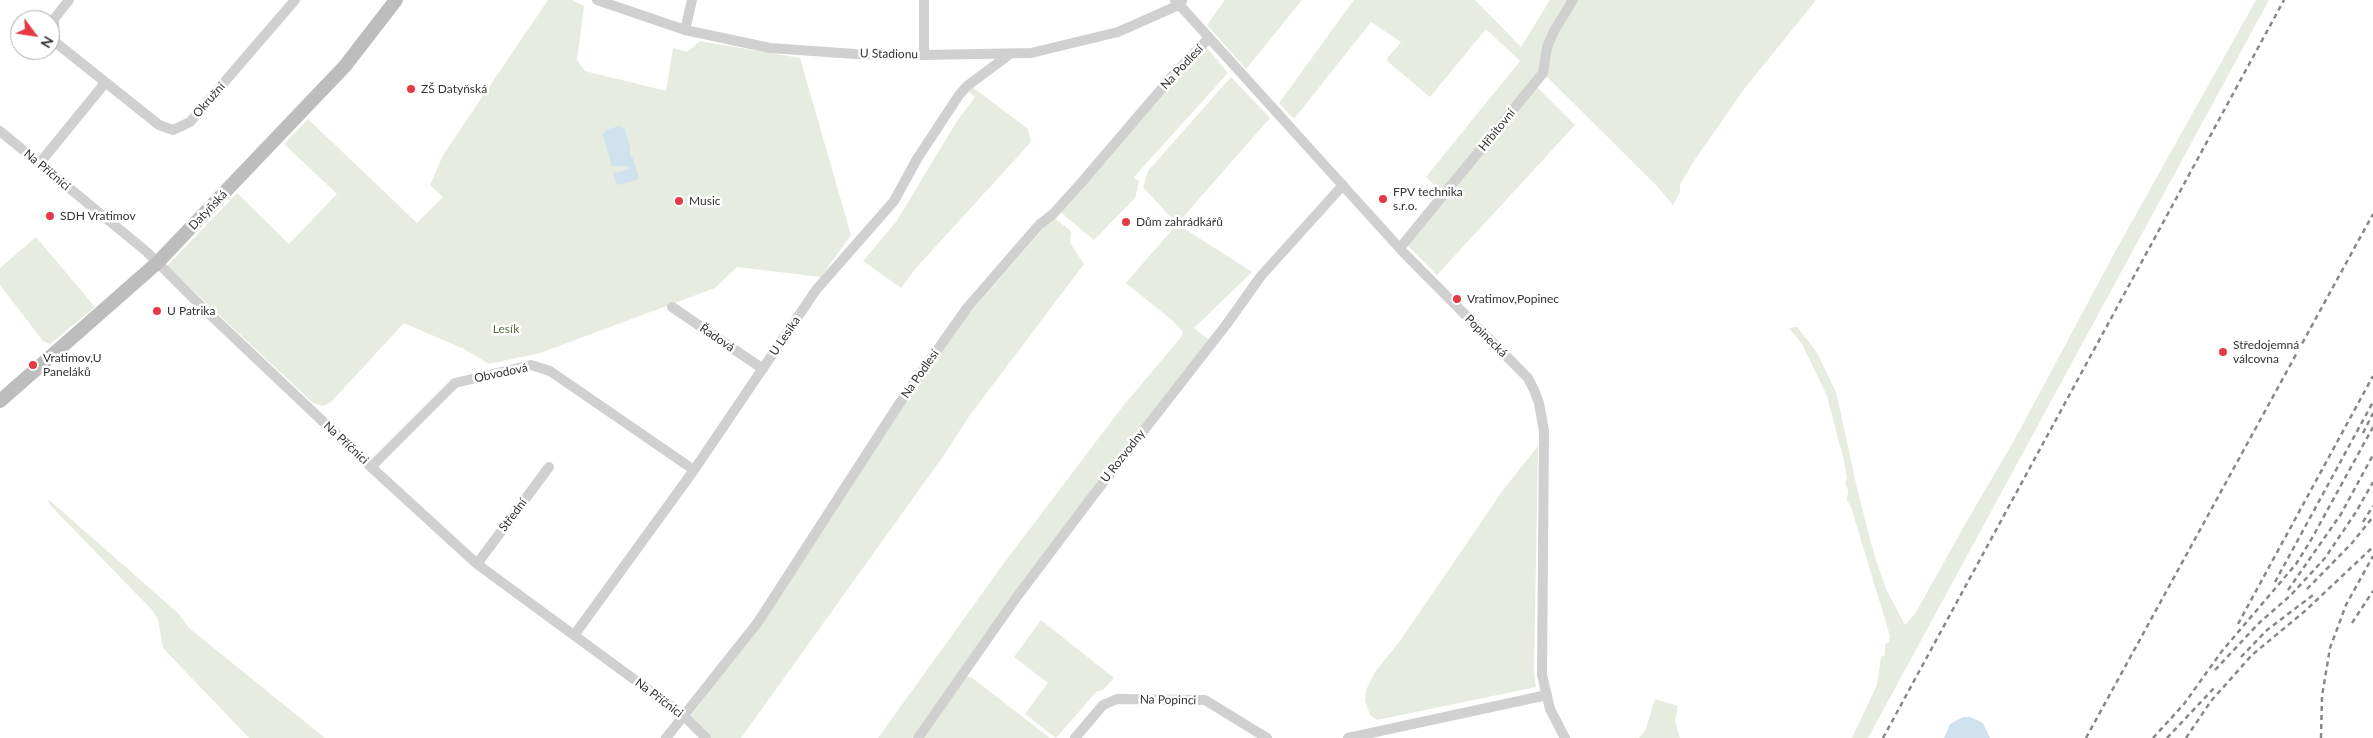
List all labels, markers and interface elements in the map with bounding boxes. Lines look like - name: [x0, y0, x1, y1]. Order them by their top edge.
- north arrow: [10, 10, 60, 60]
- text: N: [37, 33, 57, 51]
- street label: Na Podlesí: [1158, 42, 1206, 92]
- street label: U Stadionu: [860, 46, 918, 62]
- street label: Okružní: [190, 80, 228, 120]
- place label: ZŠ Datyňská: [421, 82, 487, 96]
- marker: ZŠ Datyňská: [405, 83, 417, 95]
- street label: Hřbitovní: [1476, 106, 1518, 154]
- street label: Na Příčnici: [21, 146, 73, 194]
- place label: FPV technika s.r.o.: [1393, 185, 1463, 213]
- street label: Datyňská: [186, 187, 230, 233]
- marker: FPV technika s.r.o.: [1377, 193, 1389, 205]
- place label: Music: [689, 194, 721, 208]
- marker: Music: [673, 195, 685, 207]
- place label: SDH Vratimov: [60, 209, 136, 223]
- marker: SDH Vratimov: [44, 210, 56, 222]
- place label: Dům zahrádkářů: [1136, 215, 1223, 229]
- marker: Dům zahrádkářů: [1120, 216, 1132, 228]
- place label: Vratimov,Popinec: [1467, 292, 1559, 306]
- marker: Vratimov,Popinec: [1451, 293, 1463, 305]
- place label: U Patrika: [167, 304, 215, 318]
- marker: U Patrika: [151, 305, 163, 317]
- street label: Popinecká: [1462, 312, 1510, 360]
- street label: U Lesíka: [767, 314, 803, 358]
- street label: Řadová: [697, 321, 737, 355]
- park label: Lesík: [493, 322, 519, 336]
- place label: Středojemná válcovna: [2233, 338, 2299, 366]
- marker: Středojemná válcovna: [2217, 346, 2229, 358]
- street label: Na Podlesí: [898, 347, 942, 401]
- place label: Vratimov,U Paneláků: [43, 351, 102, 379]
- marker: Vratimov,U Paneláků: [27, 359, 39, 371]
- street label: Obvodová: [473, 360, 529, 386]
- street label: Na Příčnici: [321, 419, 371, 467]
- street label: U Rozvodny: [1098, 427, 1148, 485]
- street label: Střední: [496, 496, 530, 534]
- street label: Na Příčnici: [632, 675, 686, 721]
- street label: Na Popinci: [1140, 692, 1196, 708]

